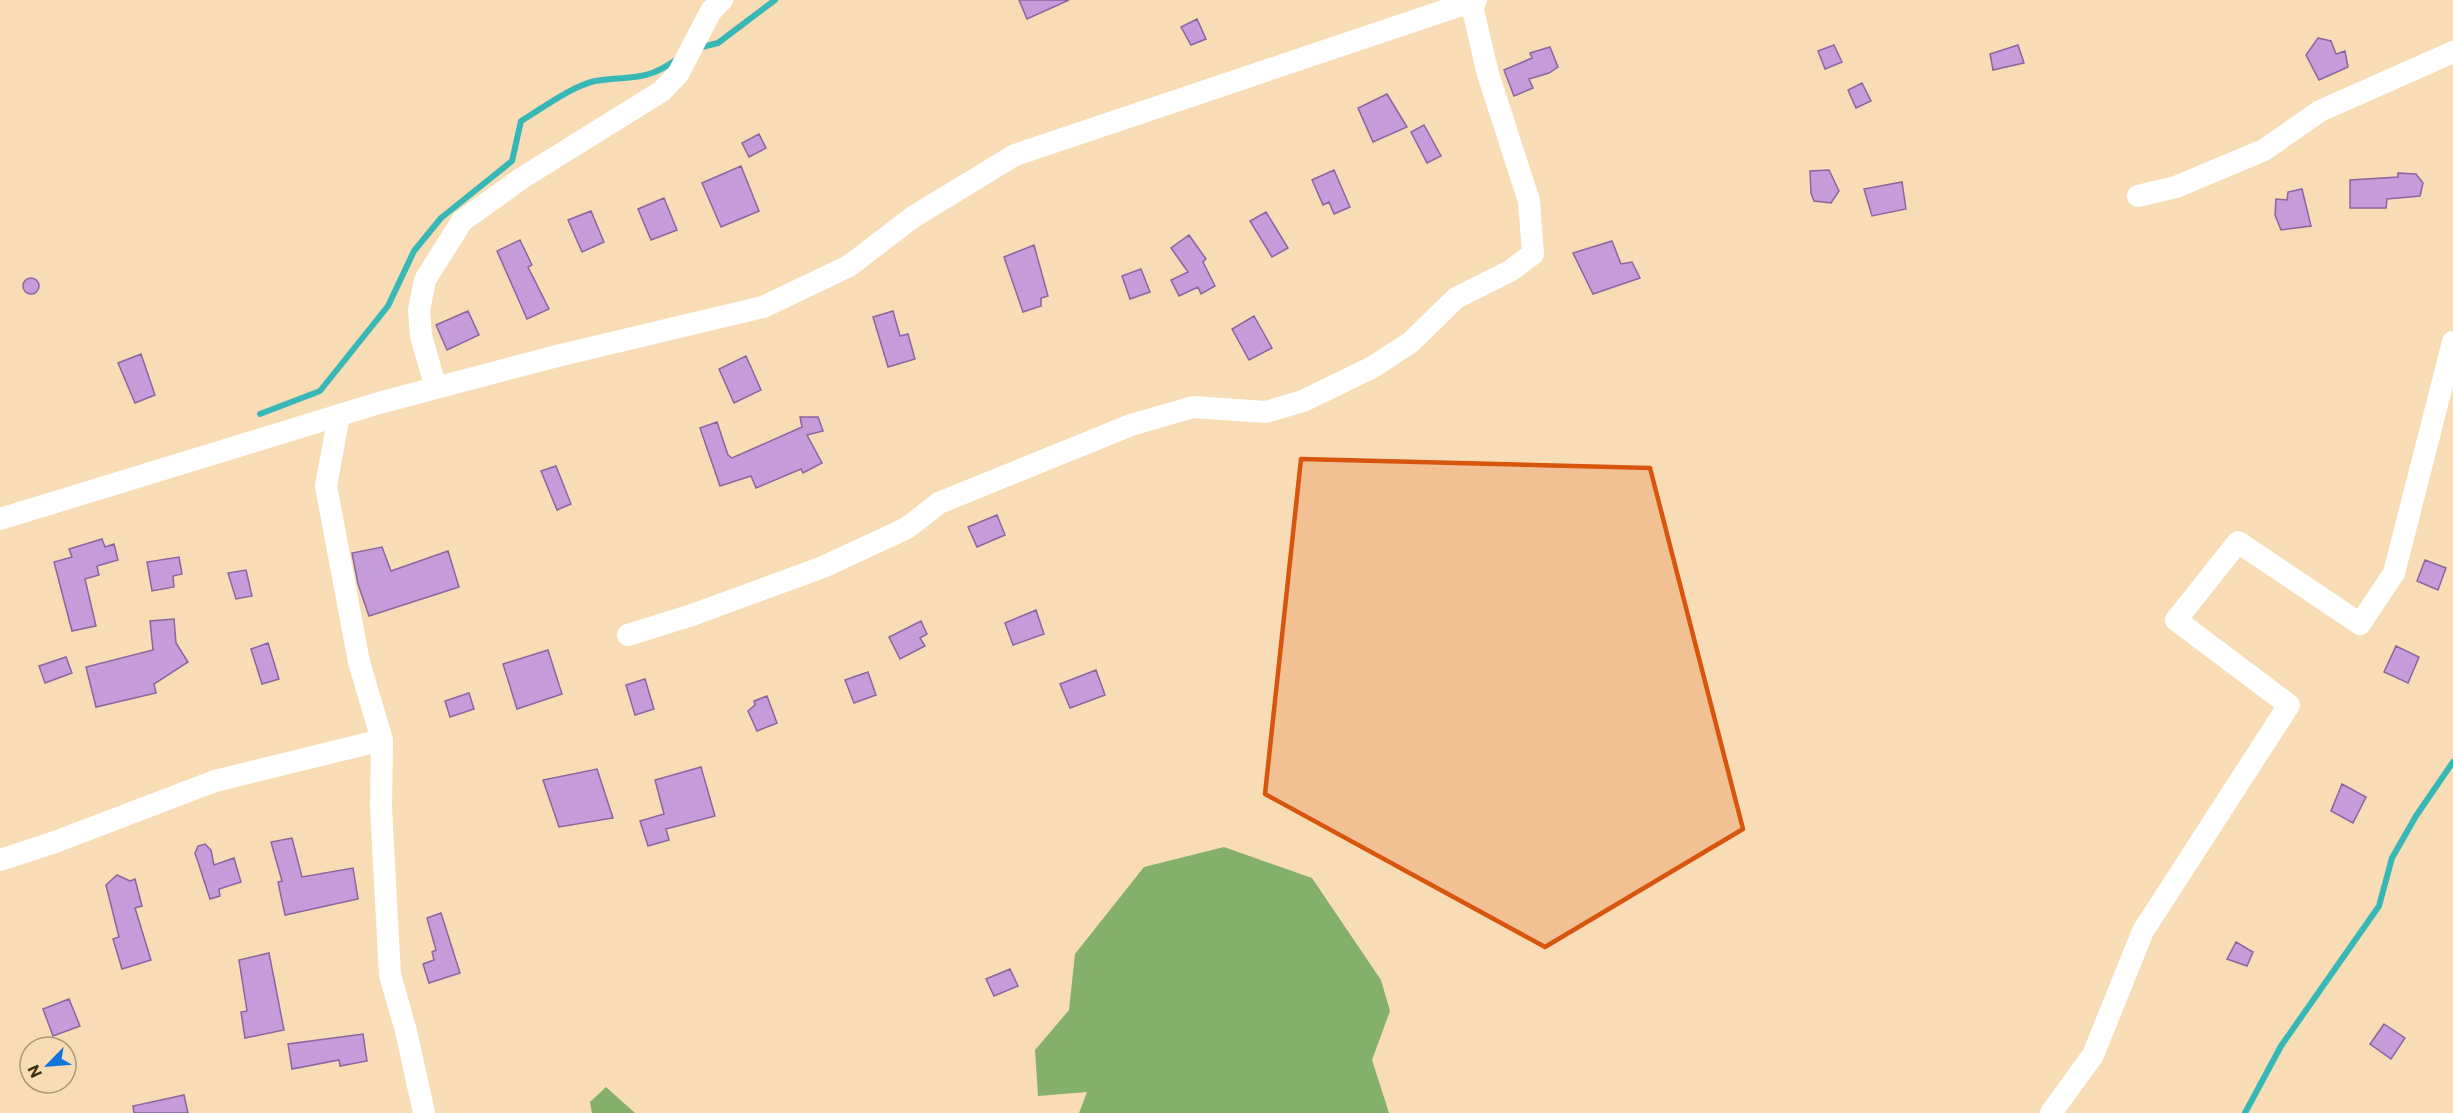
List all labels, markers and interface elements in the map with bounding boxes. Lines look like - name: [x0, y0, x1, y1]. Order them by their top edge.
- north arrow: [18, 1035, 78, 1095]
- text: N: [23, 1062, 45, 1081]

